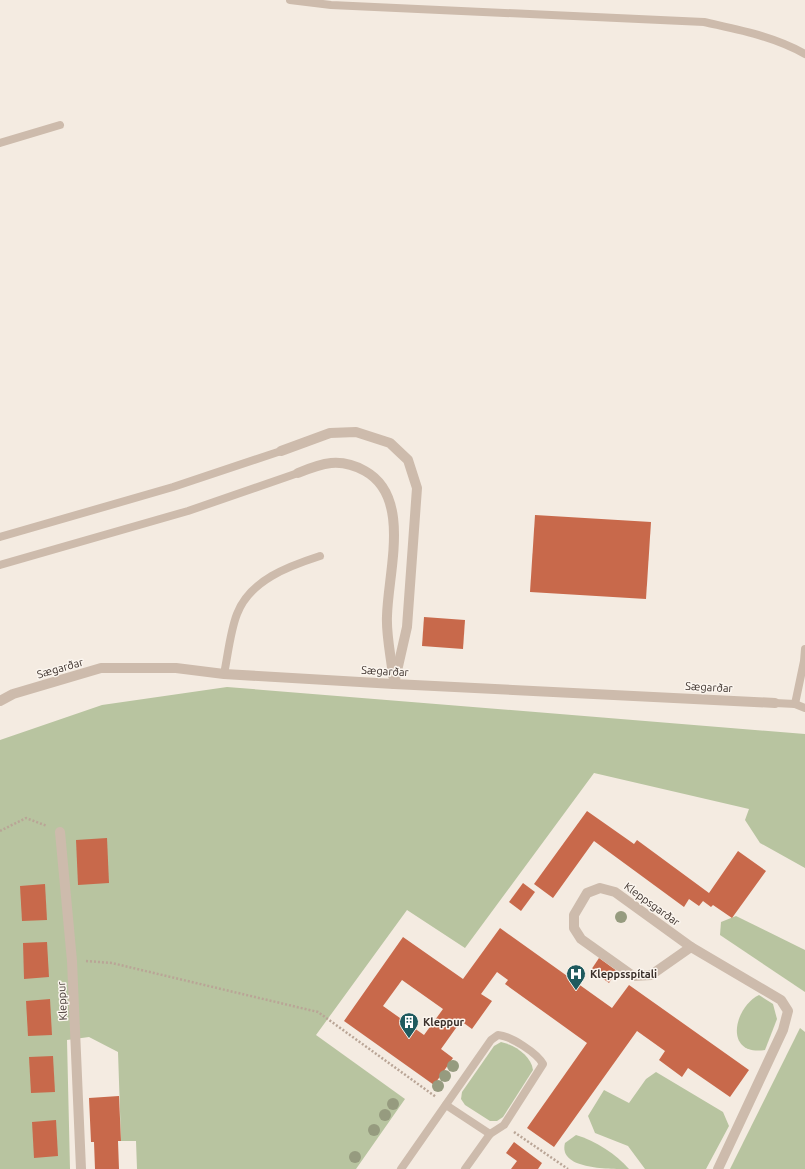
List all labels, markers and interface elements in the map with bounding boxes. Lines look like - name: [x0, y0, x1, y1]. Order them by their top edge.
- street label: Sægarðar: [36, 655, 85, 680]
- street label: Sægarðar: [361, 664, 410, 678]
- street label: Sægarðar: [685, 680, 734, 694]
- street label: Kleppsgarðar: [622, 880, 683, 929]
- hospital icon: Kleppsspítali: [565, 963, 587, 991]
- place label: Kleppsspítali: [590, 968, 657, 980]
- street label: Kleppur: [55, 980, 69, 1021]
- building icon: Kleppur: [398, 1011, 420, 1039]
- place label: Kleppur: [423, 1016, 465, 1028]

